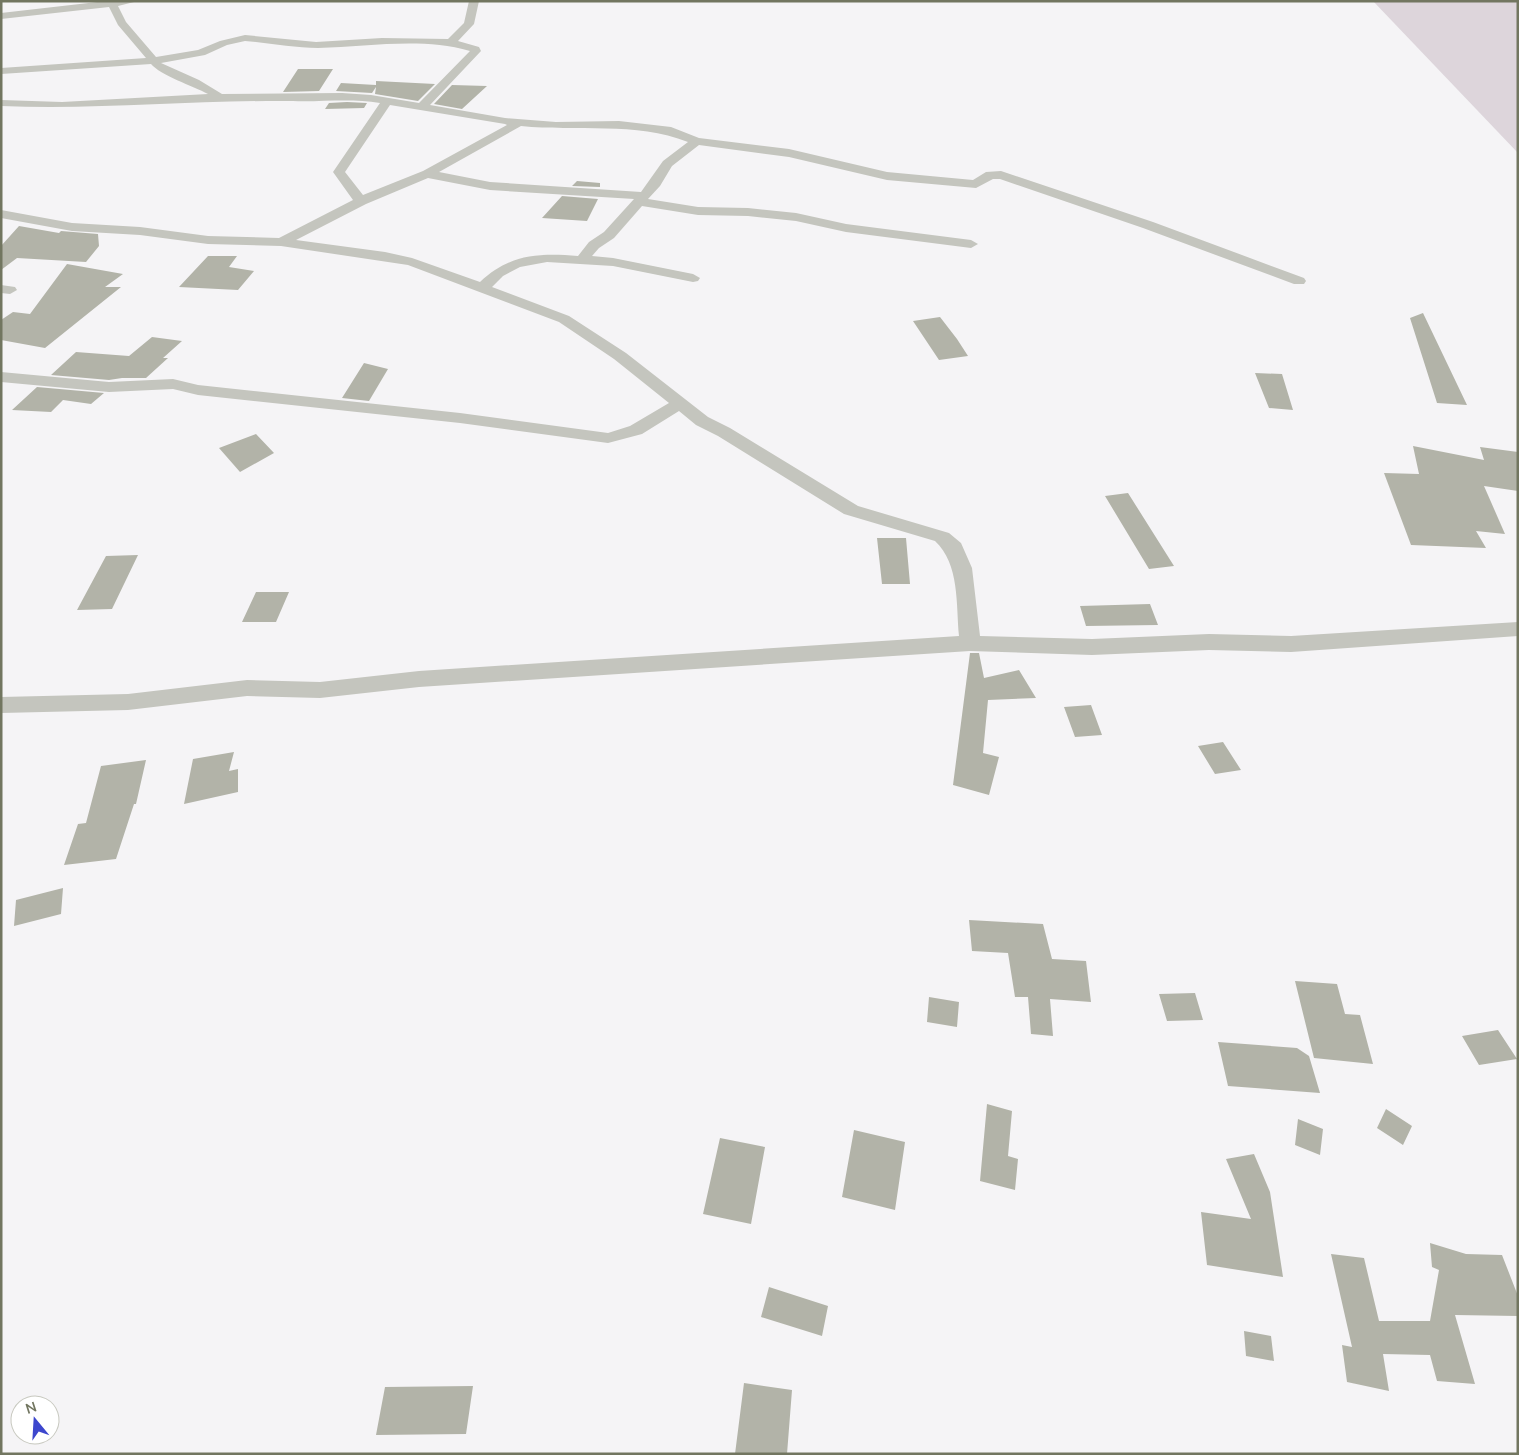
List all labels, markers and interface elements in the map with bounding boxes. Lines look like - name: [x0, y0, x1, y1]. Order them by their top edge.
- north arrow: [10, 1395, 60, 1445]
- text: N: [23, 1397, 39, 1418]

